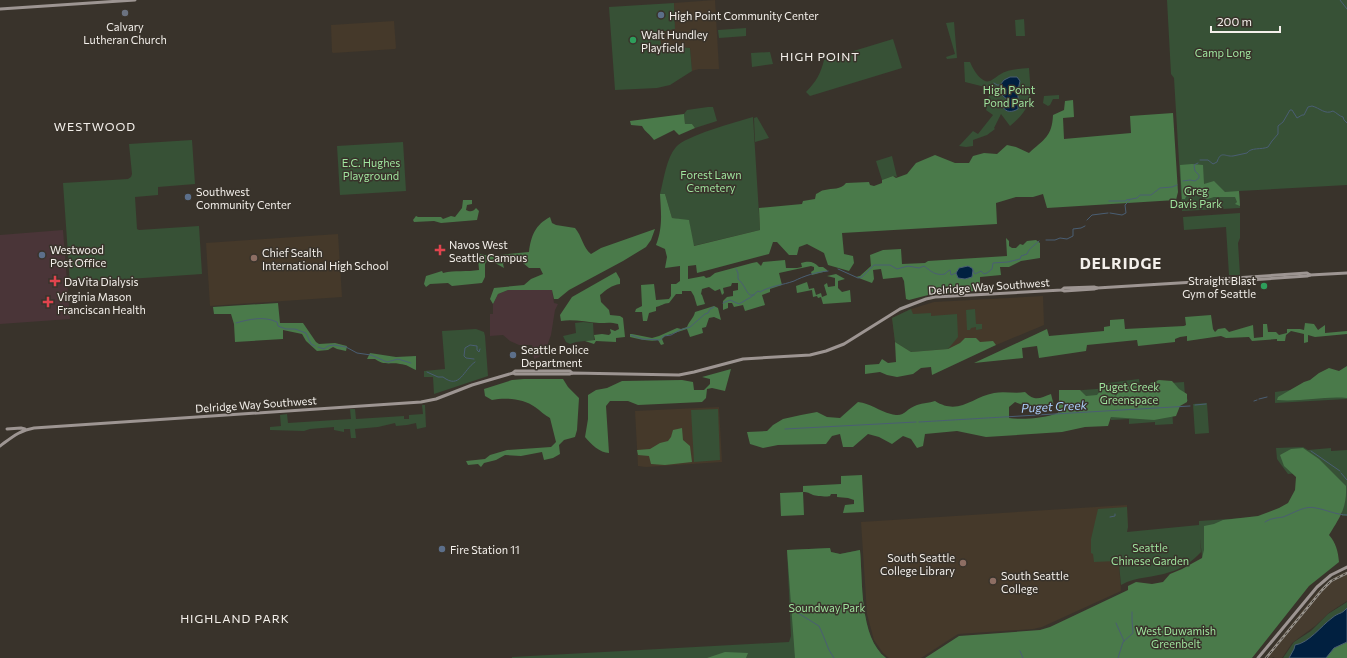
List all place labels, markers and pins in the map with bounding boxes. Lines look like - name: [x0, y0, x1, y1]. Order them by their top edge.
- marker: Calvary Lutheran Church: [120, 8, 130, 18]
- place label: High Point Community Center: [669, 9, 819, 22]
- marker: High Point Community Center: [656, 10, 666, 20]
- place label: Calvary Lutheran Church: [83, 20, 167, 46]
- place label: Walt Hundley Playfield: [641, 28, 708, 54]
- marker: Walt Hundley Playfield: [628, 35, 638, 45]
- place label: Southwest Community Center: [196, 185, 292, 211]
- marker: Southwest Community Center: [183, 192, 193, 202]
- place label: Navos West Seattle Campus: [449, 238, 527, 264]
- place label: Westwood Post Office: [50, 243, 106, 269]
- marker: Navos West Seattle Campus: [434, 244, 446, 256]
- place label: Chief Sealth International High School: [262, 246, 389, 272]
- marker: Westwood Post Office: [37, 250, 47, 260]
- marker: Chief Sealth International High School: [249, 253, 259, 263]
- place label: Straight Blast Gym of Seattle: [1182, 274, 1256, 300]
- marker: DaVita Dialysis: [49, 275, 61, 287]
- place label: DaVita Dialysis: [64, 275, 139, 288]
- marker: Straight Blast Gym of Seattle: [1259, 281, 1269, 291]
- place label: Virginia Mason Franciscan Health: [57, 290, 146, 316]
- marker: Virginia Mason Franciscan Health: [42, 296, 54, 308]
- place label: Seattle Police Department: [521, 343, 589, 369]
- marker: Seattle Police Department: [508, 350, 518, 360]
- place label: Fire Station 11: [450, 543, 520, 556]
- marker: Fire Station 11: [437, 544, 447, 554]
- place label: South Seattle College Library: [880, 551, 955, 577]
- marker: South Seattle College Library: [958, 558, 968, 568]
- place label: South Seattle College: [1001, 569, 1069, 595]
- marker: South Seattle College: [988, 576, 998, 586]

